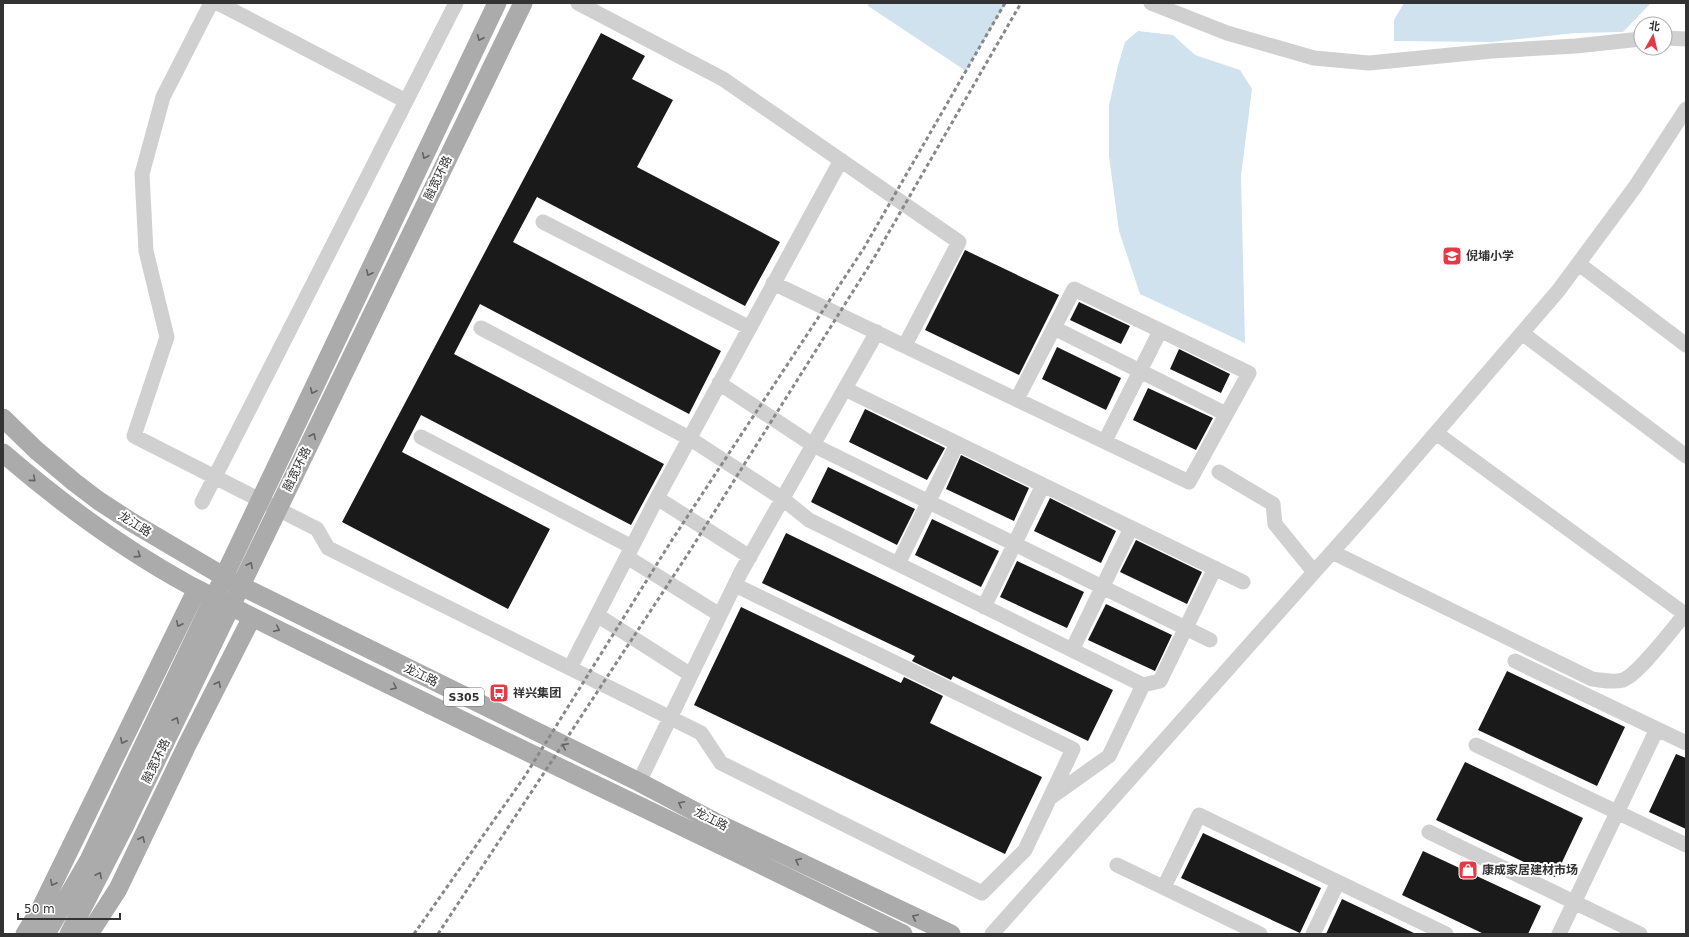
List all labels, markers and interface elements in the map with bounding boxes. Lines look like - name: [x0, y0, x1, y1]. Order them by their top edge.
- north arrow: [1633, 16, 1673, 56]
- text: 北: [1648, 19, 1661, 34]
- one-way arrow: [477, 34, 485, 42]
- one-way arrow: [422, 152, 430, 159]
- street label: 融宽环路: [421, 153, 455, 203]
- school or university icon: 倪埔小学: [1441, 245, 1463, 267]
- place label: 倪埔小学: [1466, 249, 1514, 263]
- one-way arrow: [366, 269, 374, 277]
- one-way arrow: [310, 386, 318, 394]
- one-way arrow: [308, 433, 316, 440]
- street label: 融宽环路: [280, 444, 314, 494]
- one-way arrow: [28, 474, 35, 481]
- street label: 龙江路: [116, 509, 154, 539]
- one-way arrow: [134, 550, 141, 558]
- one-way arrow: [245, 562, 253, 570]
- one-way arrow: [177, 620, 184, 627]
- one-way arrow: [273, 624, 280, 632]
- street label: 龙江路: [402, 661, 440, 689]
- one-way arrow: [213, 681, 221, 689]
- one-way arrow: [389, 682, 397, 690]
- bus stop icon: 祥兴集团: [488, 682, 510, 704]
- place label: 祥兴集团: [513, 686, 561, 700]
- road number: S305: [444, 688, 484, 706]
- one-way arrow: [171, 717, 178, 725]
- street label: 融宽环路: [139, 736, 173, 786]
- one-way arrow: [120, 737, 128, 744]
- one-way arrow: [562, 743, 569, 751]
- one-way arrow: [678, 801, 685, 809]
- street label: 龙江路: [692, 805, 730, 833]
- one-way arrow: [137, 836, 145, 843]
- one-way arrow: [795, 858, 802, 866]
- shop icon: 康成家居建材市场: [1457, 859, 1479, 881]
- place label: 康成家居建材市场: [1482, 863, 1578, 877]
- one-way arrow: [95, 871, 102, 879]
- one-way arrow: [51, 879, 58, 886]
- scale bar: [18, 895, 120, 921]
- text: 50 m: [24, 902, 55, 916]
- one-way arrow: [912, 914, 920, 922]

